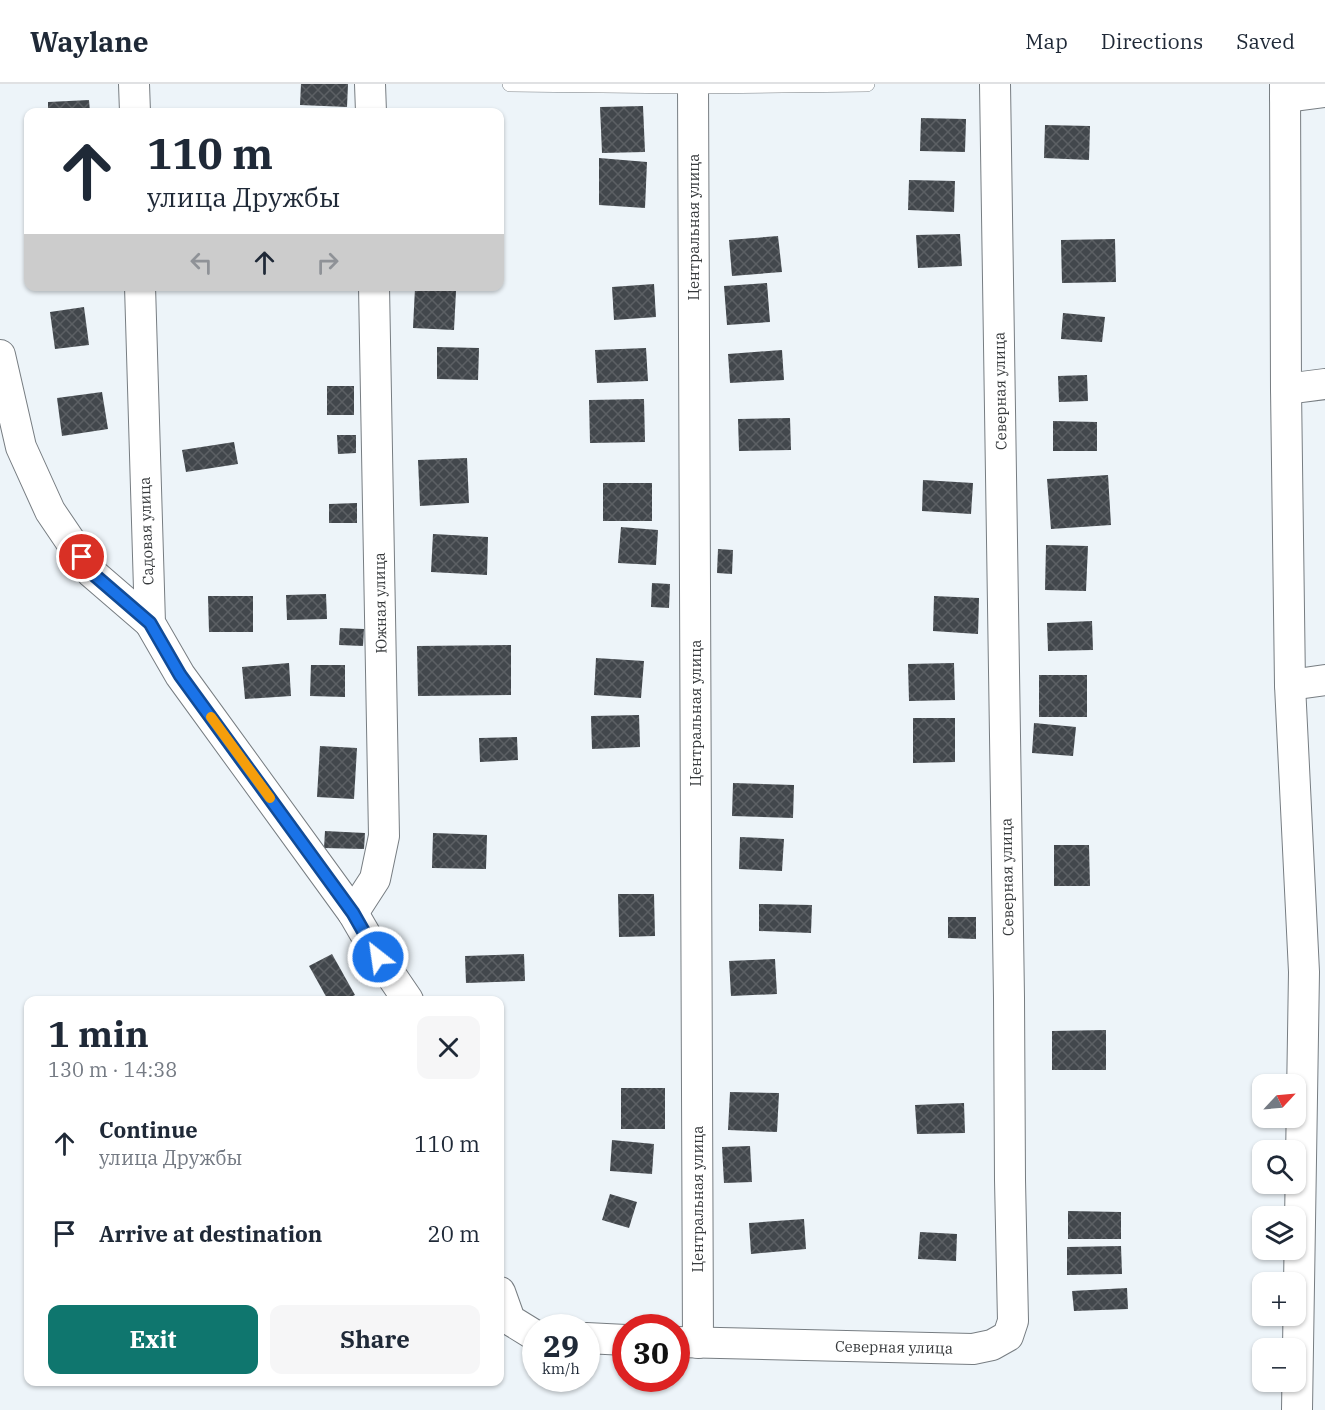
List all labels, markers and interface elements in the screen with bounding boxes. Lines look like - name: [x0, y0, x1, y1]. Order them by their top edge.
- text: Waylane: [30, 23, 149, 60]
- text: Map: [1025, 27, 1068, 55]
- text: Directions: [1101, 27, 1203, 55]
- text: Saved: [1236, 27, 1295, 55]
- text: 110 m: [147, 126, 273, 181]
- icon: ahead: [48, 132, 126, 210]
- street label: Центральная улица: [684, 154, 703, 300]
- text: улица Дружбы: [147, 179, 341, 214]
- icon: left: [185, 246, 218, 279]
- icon: ahead: [248, 246, 281, 279]
- icon: right: [311, 246, 344, 279]
- street label: Северная улица: [989, 332, 1011, 450]
- street label: Садовая улица: [135, 476, 157, 586]
- pin: [56, 531, 107, 582]
- icon: arrive: [65, 540, 98, 573]
- street label: Южная улица: [370, 552, 390, 654]
- street label: Центральная улица: [686, 640, 705, 786]
- street label: Северная улица: [996, 818, 1018, 936]
- position arrow: [346, 925, 410, 989]
- text: 1 min: [48, 1010, 149, 1057]
- button: close: [417, 1016, 480, 1079]
- text: 130 m · 14:38: [48, 1056, 177, 1083]
- north arrow: [1252, 1074, 1306, 1128]
- map controls: [1252, 1074, 1306, 1392]
- text: Continue: [99, 1115, 198, 1144]
- street label: Центральная улица: [688, 1126, 707, 1272]
- icon: ahead: [48, 1127, 81, 1160]
- text: 110 m: [414, 1129, 480, 1158]
- button: search: [1252, 1140, 1306, 1194]
- text: улица Дружбы: [99, 1144, 242, 1171]
- button: layers: [1252, 1206, 1306, 1260]
- icon: arrive: [48, 1217, 81, 1250]
- text: Arrive at destination: [99, 1219, 322, 1248]
- text: 20 m: [428, 1219, 480, 1248]
- button: +: [1252, 1272, 1306, 1326]
- button: Exit: [48, 1305, 258, 1374]
- button: Share: [270, 1305, 480, 1374]
- speed limit sign: 30: [612, 1314, 690, 1392]
- text: 29: [543, 1326, 579, 1365]
- street label: Северная улица: [835, 1336, 953, 1358]
- button: −: [1252, 1338, 1306, 1392]
- text: km/h: [542, 1359, 580, 1378]

